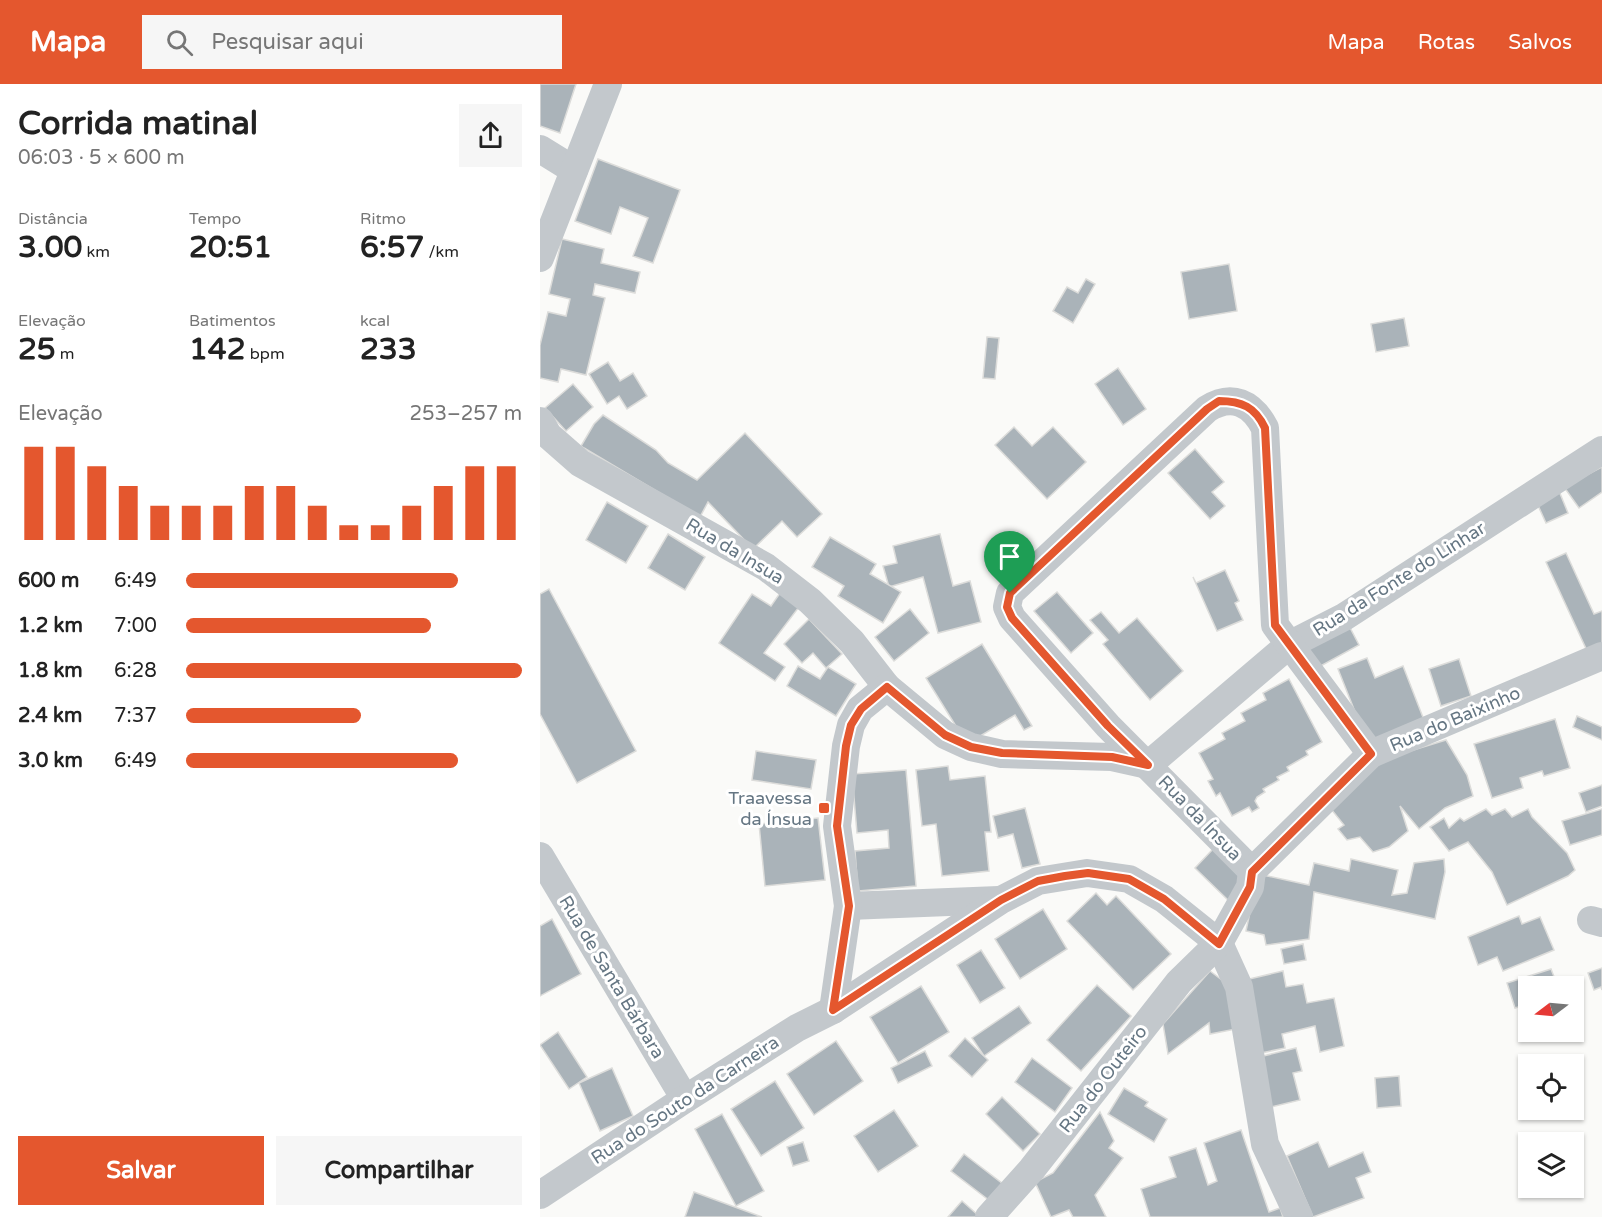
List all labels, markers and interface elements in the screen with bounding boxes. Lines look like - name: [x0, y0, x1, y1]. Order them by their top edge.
- search box: [142, 15, 562, 69]
- text: Mapa: [30, 25, 106, 59]
- icon: search: [163, 26, 196, 59]
- text: Pesquisar aqui: [211, 29, 364, 55]
- text: Mapa: [1327, 30, 1385, 55]
- text: Rotas: [1418, 30, 1475, 55]
- text: Salvos: [1508, 30, 1572, 55]
- text: Corrida matinal: [18, 104, 258, 143]
- button: share: [459, 104, 522, 167]
- text: 06:03 · 5 × 600 m: [18, 146, 185, 170]
- text: Distância: [18, 209, 88, 229]
- text: Tempo: [189, 209, 241, 229]
- text: Ritmo: [360, 209, 406, 229]
- text: 3.00: [18, 229, 82, 266]
- text: 20:51: [189, 229, 272, 266]
- text: 6:57: [360, 229, 424, 266]
- text: km: [82, 242, 110, 262]
- text: /km: [424, 242, 459, 262]
- text: Elevação: [18, 311, 86, 331]
- text: Batimentos: [189, 311, 276, 331]
- text: kcal: [360, 311, 390, 331]
- text: 25: [18, 331, 56, 368]
- text: 142: [189, 331, 246, 368]
- text: 233: [360, 331, 417, 368]
- text: m: [56, 344, 75, 364]
- text: bpm: [246, 344, 285, 364]
- text: Elevação: [18, 402, 103, 426]
- text: 253–257 m: [409, 402, 522, 426]
- street label: Rua da Insua: [682, 513, 788, 589]
- street label: Rua da Fonte do Linhar: [1309, 517, 1489, 641]
- pin: [984, 531, 1035, 593]
- icon: arrive: [993, 540, 1026, 573]
- text: 600 m: [18, 569, 79, 593]
- text: 6:49: [114, 569, 157, 593]
- text: 1.2 km: [18, 614, 83, 638]
- text: 7:00: [114, 614, 157, 638]
- text: 1.8 km: [18, 659, 83, 683]
- text: 6:28: [114, 659, 157, 683]
- street label: Rua do Baixinho: [1386, 682, 1524, 756]
- text: 2.4 km: [18, 704, 82, 728]
- text: 7:37: [114, 704, 157, 728]
- text: 3.0 km: [18, 749, 83, 773]
- text: 6:49: [114, 749, 157, 773]
- street label: Rua da Ínsua: [1154, 771, 1246, 865]
- place label: Traavessa da Ínsua: [728, 787, 812, 830]
- marker: Traavessa da Ínsua: [817, 801, 831, 815]
- street label: Rua de Santa Bárbara: [555, 891, 669, 1063]
- north arrow: [1518, 976, 1584, 1042]
- map controls: [1518, 976, 1584, 1198]
- street label: Rua do Outeiro: [1054, 1021, 1152, 1137]
- street label: Rua do Souto da Carneira: [587, 1031, 783, 1169]
- button: locate: [1518, 1054, 1584, 1120]
- button: layers: [1518, 1132, 1584, 1198]
- button: Salvar: [18, 1136, 264, 1205]
- button: Compartilhar: [276, 1136, 522, 1205]

